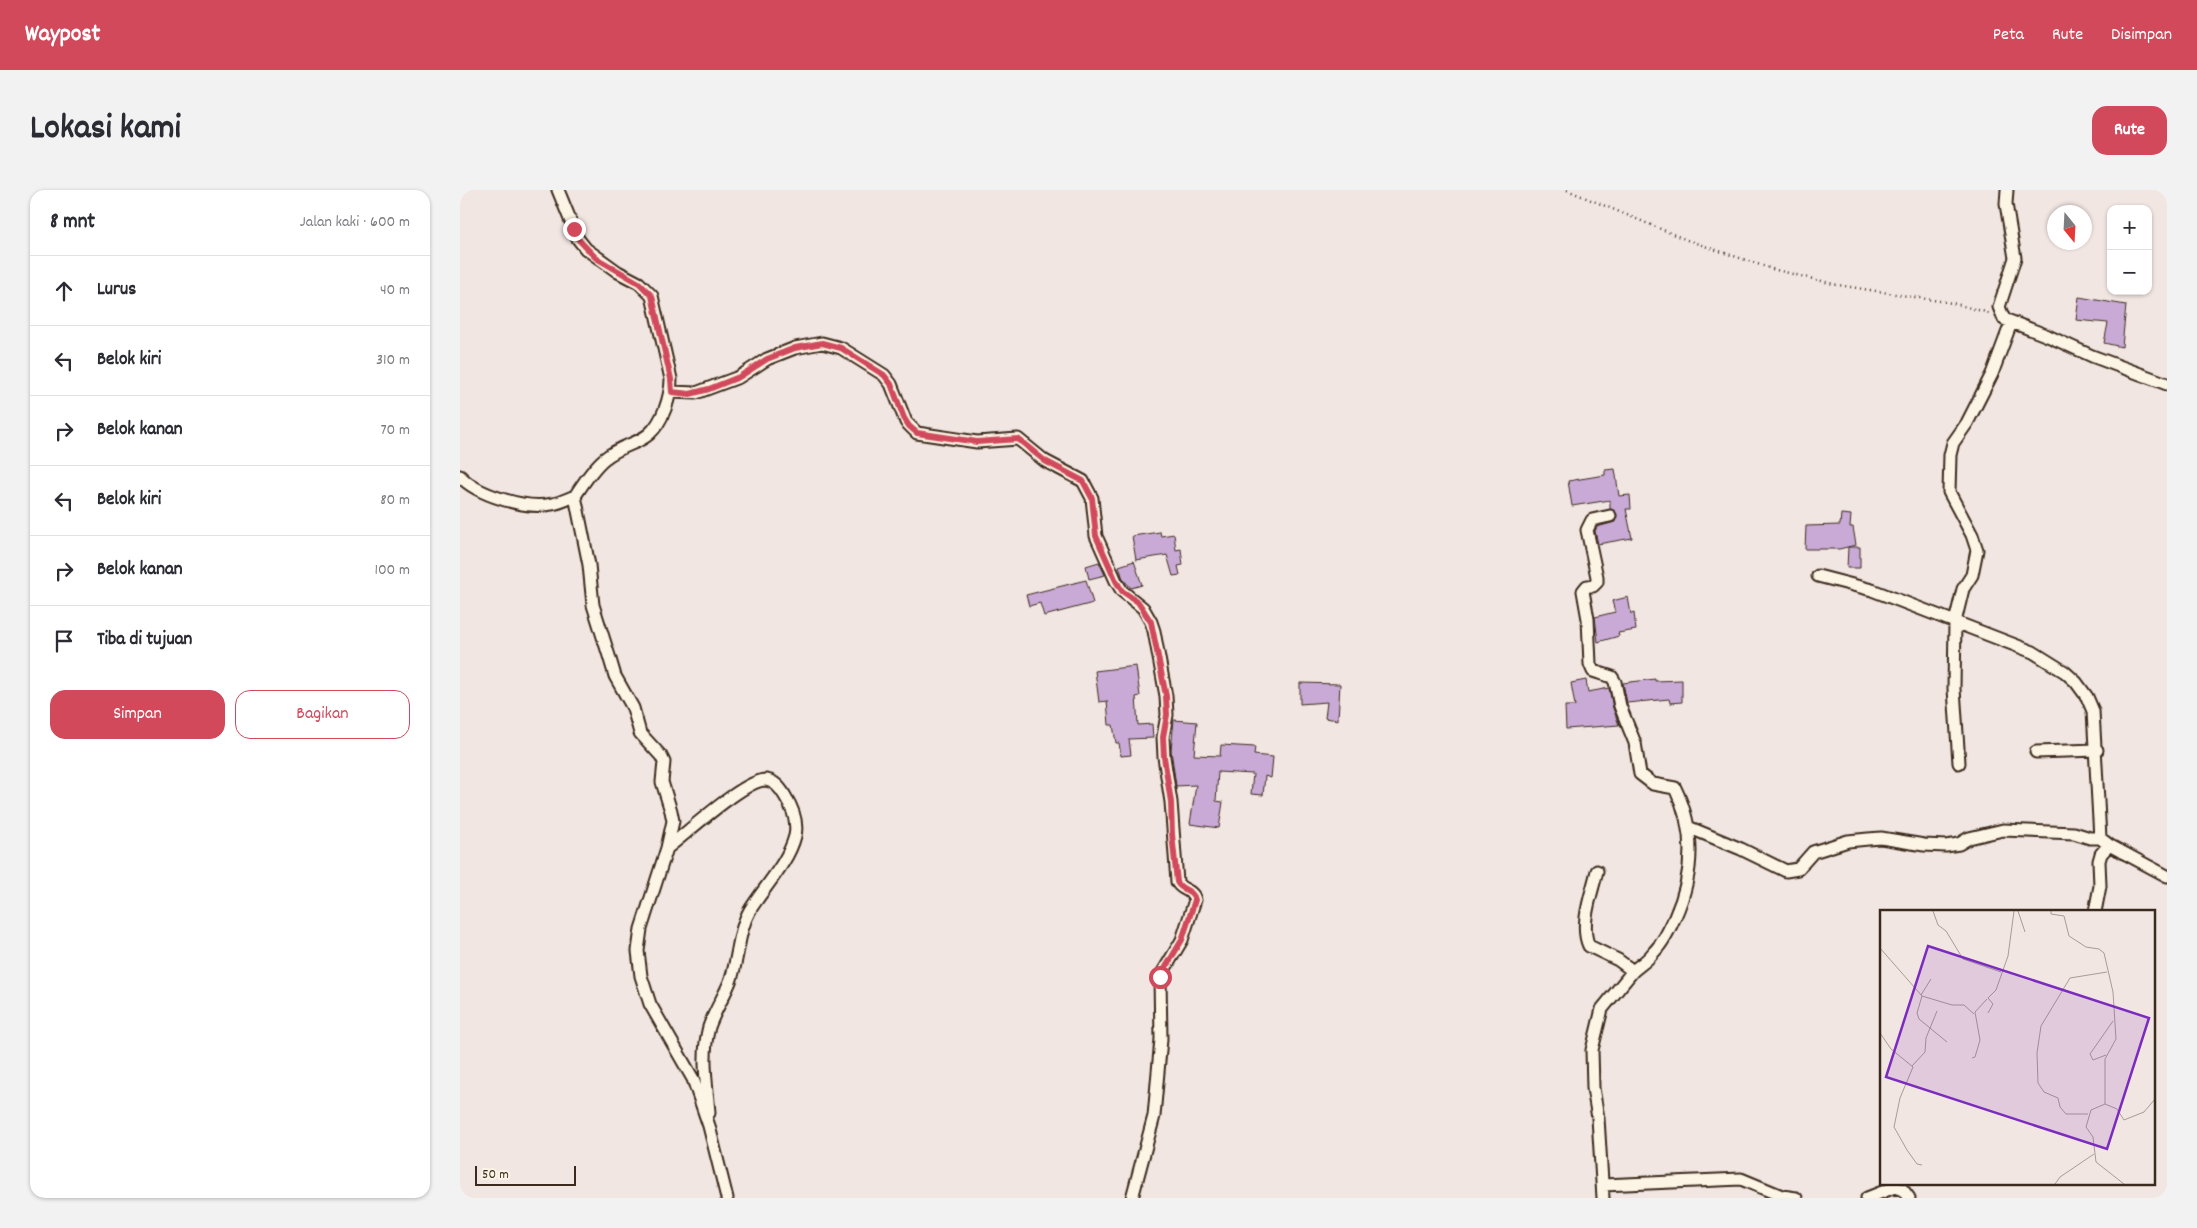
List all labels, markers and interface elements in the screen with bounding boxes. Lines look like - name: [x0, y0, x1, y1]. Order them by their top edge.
- text: Waypost: [25, 18, 100, 52]
- text: Peta: [1993, 23, 2024, 48]
- text: Rute: [2052, 23, 2083, 48]
- text: Disimpan: [2111, 23, 2172, 48]
- text: Lokasi kami: [30, 105, 181, 155]
- button: Rute: [2092, 106, 2167, 155]
- north arrow: [2047, 205, 2092, 250]
- map controls: [2107, 205, 2152, 295]
- button: +: [2107, 205, 2152, 250]
- text: 8 mnt: [50, 208, 95, 238]
- text: Jalan kaki · 600 m: [300, 211, 410, 234]
- route end: [563, 218, 586, 241]
- button: −: [2107, 250, 2152, 295]
- icon: ahead: [50, 277, 78, 305]
- text: Lurus: [97, 277, 136, 304]
- text: 40 m: [380, 279, 410, 302]
- icon: left: [50, 347, 78, 375]
- text: Belok kiri: [97, 347, 161, 374]
- text: 310 m: [376, 349, 410, 372]
- icon: right: [50, 417, 78, 445]
- text: Belok kanan: [97, 417, 183, 444]
- text: 70 m: [380, 419, 410, 442]
- icon: left: [50, 487, 78, 515]
- text: Belok kiri: [97, 487, 161, 514]
- text: 80 m: [380, 489, 410, 512]
- icon: right: [50, 557, 78, 585]
- text: Belok kanan: [97, 557, 183, 584]
- text: 100 m: [374, 559, 410, 582]
- icon: arrive: [50, 627, 78, 655]
- text: Tiba di tujuan: [97, 627, 192, 654]
- button: Simpan: [50, 690, 225, 739]
- button: Bagikan: [235, 690, 410, 739]
- inset map: [1880, 910, 2154, 1186]
- route start: [1149, 966, 1172, 989]
- scale bar: [475, 1163, 576, 1186]
- text: 50 m: [482, 1165, 509, 1185]

